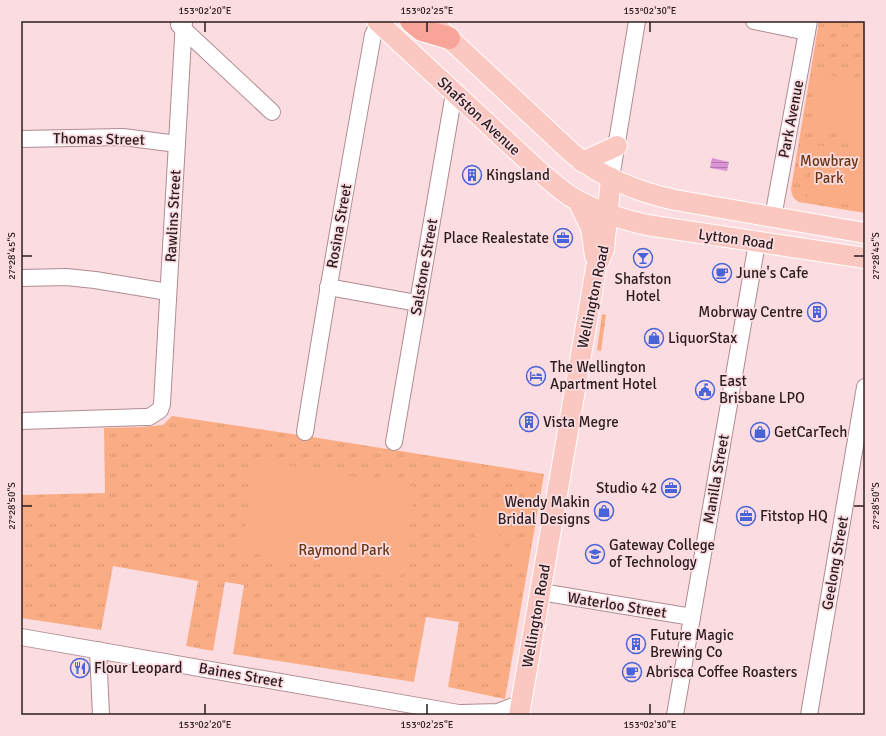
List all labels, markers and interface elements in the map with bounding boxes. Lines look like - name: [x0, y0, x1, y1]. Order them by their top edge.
- text: 153°02'20"E: [178, 5, 232, 17]
- text: 153°02'25"E: [400, 5, 454, 17]
- text: 153°02'30"E: [623, 5, 677, 17]
- street label: Shafston Avenue: [434, 73, 524, 159]
- street label: Park Avenue: [775, 78, 807, 160]
- street label: Thomas Street: [53, 129, 145, 149]
- park label: Mowbray Park: [800, 152, 858, 187]
- building icon: Kingsland: [461, 164, 483, 186]
- place label: Kingsland: [486, 166, 550, 184]
- street label: Rawlins Street: [162, 169, 184, 263]
- street label: Rosina Street: [323, 182, 355, 270]
- street label: Salstone Street: [407, 217, 441, 317]
- street label: Lytton Road: [697, 225, 775, 253]
- office icon: Place Realestate: [552, 227, 574, 249]
- place label: Place Realestate: [443, 229, 549, 247]
- text: 27°28'45"S: [6, 232, 18, 280]
- text: 27°28'45"S: [870, 232, 882, 280]
- street label: Wellington Road: [573, 244, 613, 350]
- bar icon: Shafston Hotel: [632, 247, 654, 269]
- cafe icon: June's Cafe: [711, 262, 733, 284]
- place label: June's Cafe: [736, 264, 809, 282]
- place label: Shafston Hotel: [615, 270, 671, 305]
- building icon: Mobrway Centre: [806, 301, 828, 323]
- place label: Mobrway Centre: [698, 303, 803, 321]
- shop icon: LiquorStax: [643, 327, 665, 349]
- place label: LiquorStax: [668, 329, 737, 347]
- place label: The Wellington Apartment Hotel: [550, 358, 657, 393]
- hotel icon: The Wellington Apartment Hotel: [525, 365, 547, 387]
- place label: East Brisbane LPO: [719, 372, 805, 407]
- public building icon: East Brisbane LPO: [694, 379, 716, 401]
- building icon: Vista Megre: [518, 411, 540, 433]
- place label: Vista Megre: [543, 413, 619, 431]
- shop icon: GetCarTech: [749, 421, 771, 443]
- place label: GetCarTech: [774, 423, 847, 441]
- street label: Manilla Street: [699, 433, 733, 525]
- office icon: Studio 42: [660, 477, 682, 499]
- place label: Studio 42: [596, 479, 657, 497]
- text: 27°28'50"S: [6, 482, 18, 530]
- text: 27°28'50"S: [870, 482, 882, 530]
- place label: Wendy Makin Bridal Designs: [497, 493, 590, 528]
- shop icon: Wendy Makin Bridal Designs: [593, 500, 615, 522]
- office icon: Fitstop HQ: [735, 505, 757, 527]
- place label: Fitstop HQ: [760, 507, 828, 525]
- street label: Geelong Street: [818, 515, 852, 611]
- place label: Gateway College of Technology: [609, 536, 715, 571]
- park label: Raymond Park: [298, 541, 390, 559]
- school or university icon: Gateway College of Technology: [584, 543, 606, 565]
- street label: Wellington Road: [518, 563, 554, 669]
- street label: Waterloo Street: [566, 588, 668, 622]
- place label: Future Magic Brewing Co: [650, 626, 734, 661]
- building icon: Future Magic Brewing Co: [625, 633, 647, 655]
- restaurant icon: Flour Leopard: [69, 657, 91, 679]
- place label: Flour Leopard: [94, 659, 183, 677]
- street label: Baines Street: [197, 659, 285, 691]
- cafe icon: Abrisca Coffee Roasters: [621, 661, 643, 683]
- place label: Abrisca Coffee Roasters: [646, 663, 798, 681]
- text: 153°02'20"E: [178, 719, 232, 731]
- text: 153°02'25"E: [400, 719, 454, 731]
- text: 153°02'30"E: [623, 719, 677, 731]

